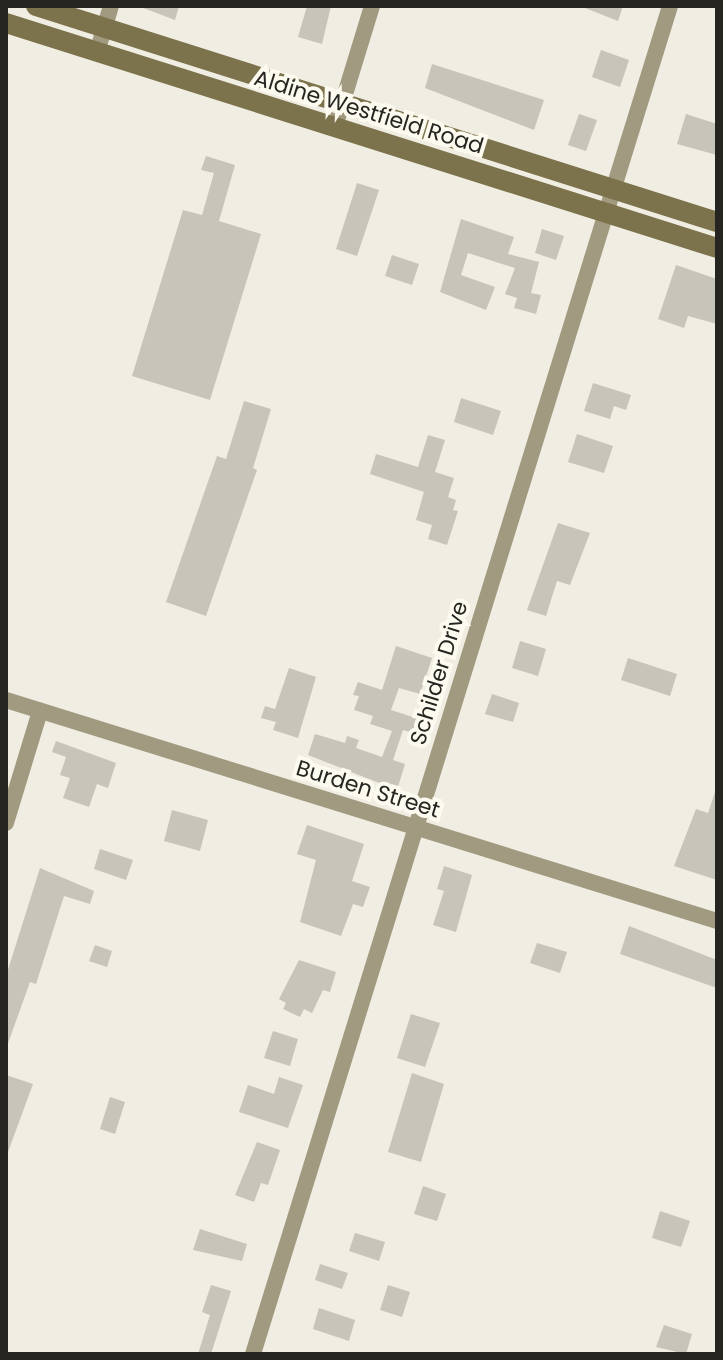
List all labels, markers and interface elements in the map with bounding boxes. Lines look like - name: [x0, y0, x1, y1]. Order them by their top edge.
- street label: Aldine Westfield Road: [251, 65, 487, 159]
- street label: Schilder Drive: [405, 598, 473, 748]
- street label: Burden Street: [293, 755, 443, 823]

